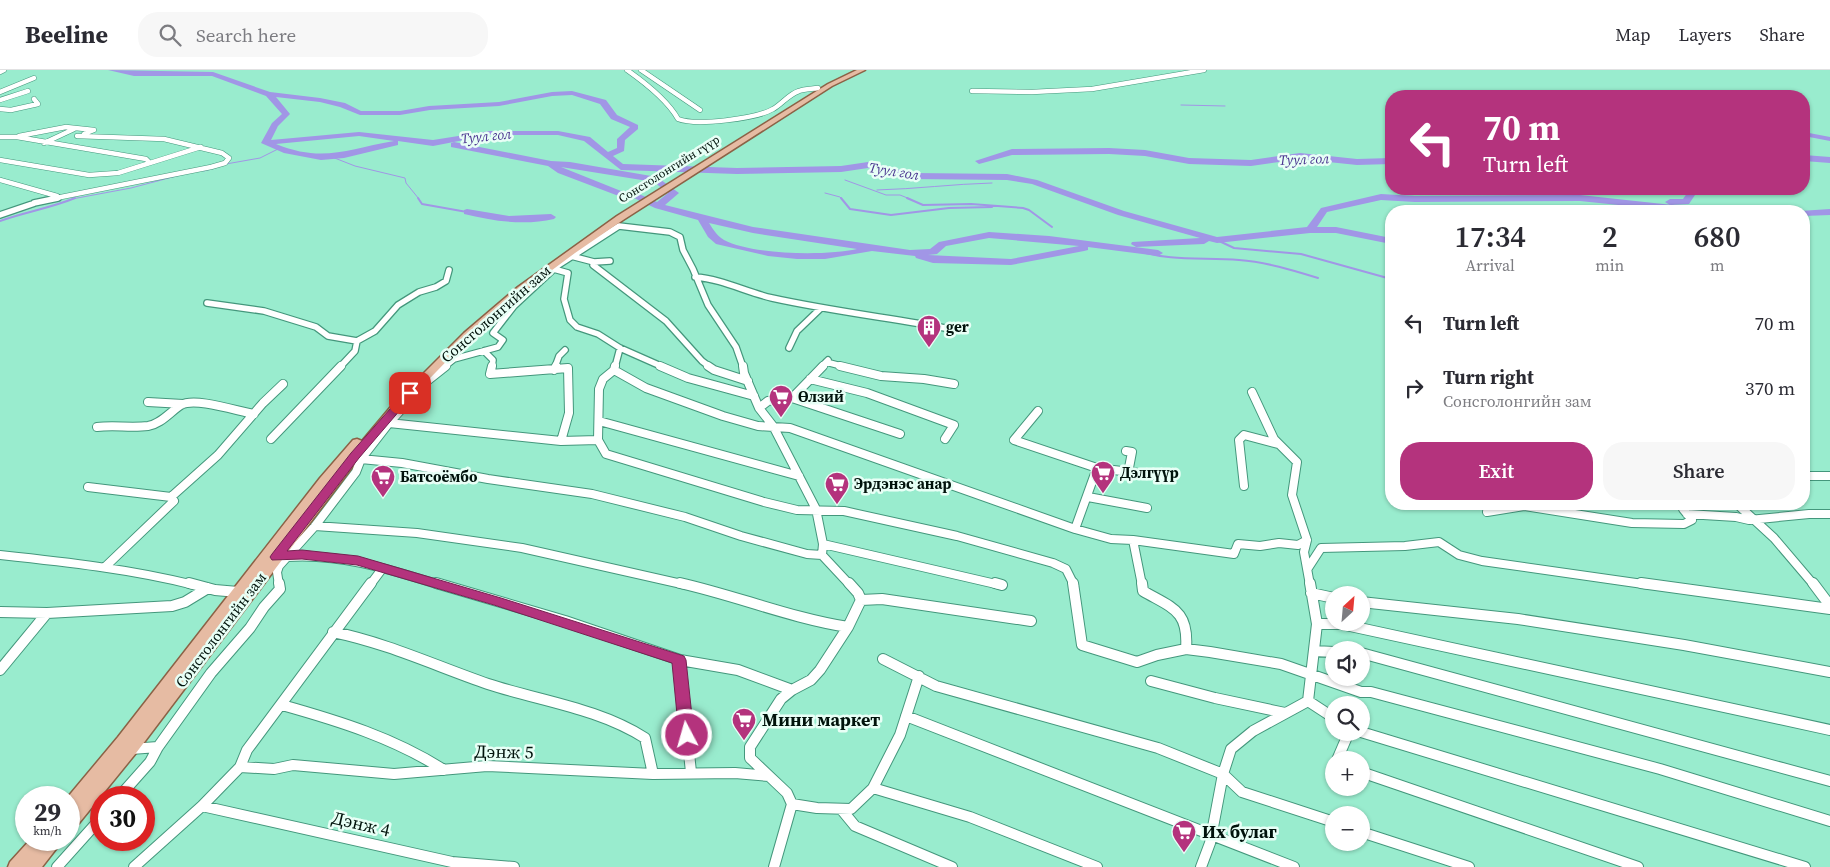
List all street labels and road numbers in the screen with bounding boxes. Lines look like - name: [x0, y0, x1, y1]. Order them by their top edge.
- street label: Сонсголонгийн гүүр: [615, 131, 723, 207]
- street label: Сонсголонгийн зам: [436, 260, 555, 367]
- street label: Сонсголонгийн зам: [170, 568, 271, 692]
- street label: Дэнж 5: [474, 738, 534, 765]
- street label: Дэнж 4: [329, 805, 393, 842]

